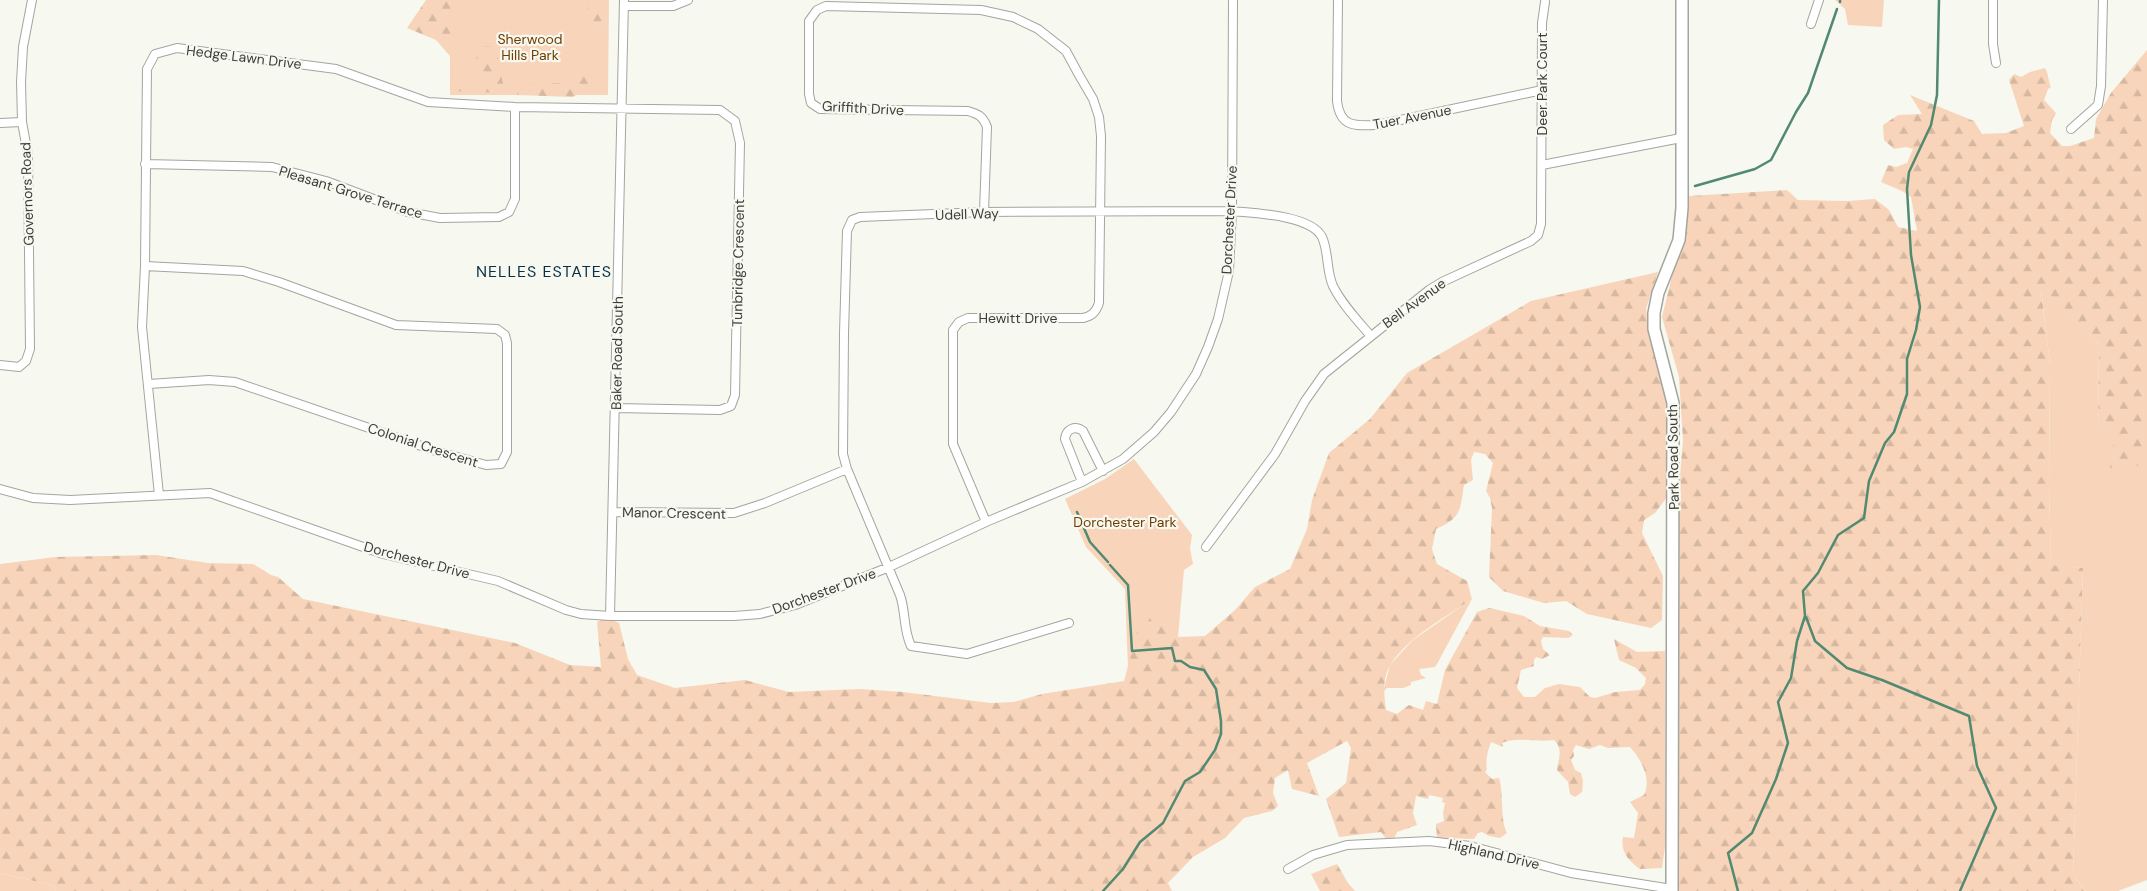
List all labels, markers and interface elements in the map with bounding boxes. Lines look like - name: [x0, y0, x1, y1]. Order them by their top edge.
- park label: Sherwood Hills Park: [497, 30, 563, 64]
- street label: Deer Park Court: [1533, 33, 1551, 135]
- street label: Hedge Lawn Drive: [185, 41, 303, 73]
- street label: Griffith Drive: [821, 97, 905, 119]
- street label: Tuer Avenue: [1371, 101, 1453, 133]
- street label: Governors Road: [16, 142, 38, 246]
- street label: Pleasant Grove Terrace: [277, 162, 425, 222]
- street label: Dorchester Drive: [1217, 165, 1241, 275]
- street label: Tunbridge Crescent: [728, 199, 748, 327]
- street label: Udell Way: [935, 204, 999, 224]
- district label: NELLES ESTATES: [476, 261, 612, 282]
- street label: Bell Avenue: [1379, 274, 1449, 332]
- street label: Baker Road South: [607, 296, 627, 410]
- street label: Hewitt Drive: [978, 309, 1058, 327]
- street label: Park Road South: [1663, 404, 1683, 510]
- street label: Colonial Crescent: [366, 419, 480, 471]
- street label: Manor Crescent: [622, 503, 726, 523]
- park label: Dorchester Park: [1073, 513, 1177, 531]
- street label: Dorchester Drive: [362, 537, 472, 583]
- street label: Dorchester Drive: [770, 564, 878, 618]
- street label: Highland Drive: [1447, 835, 1541, 873]

